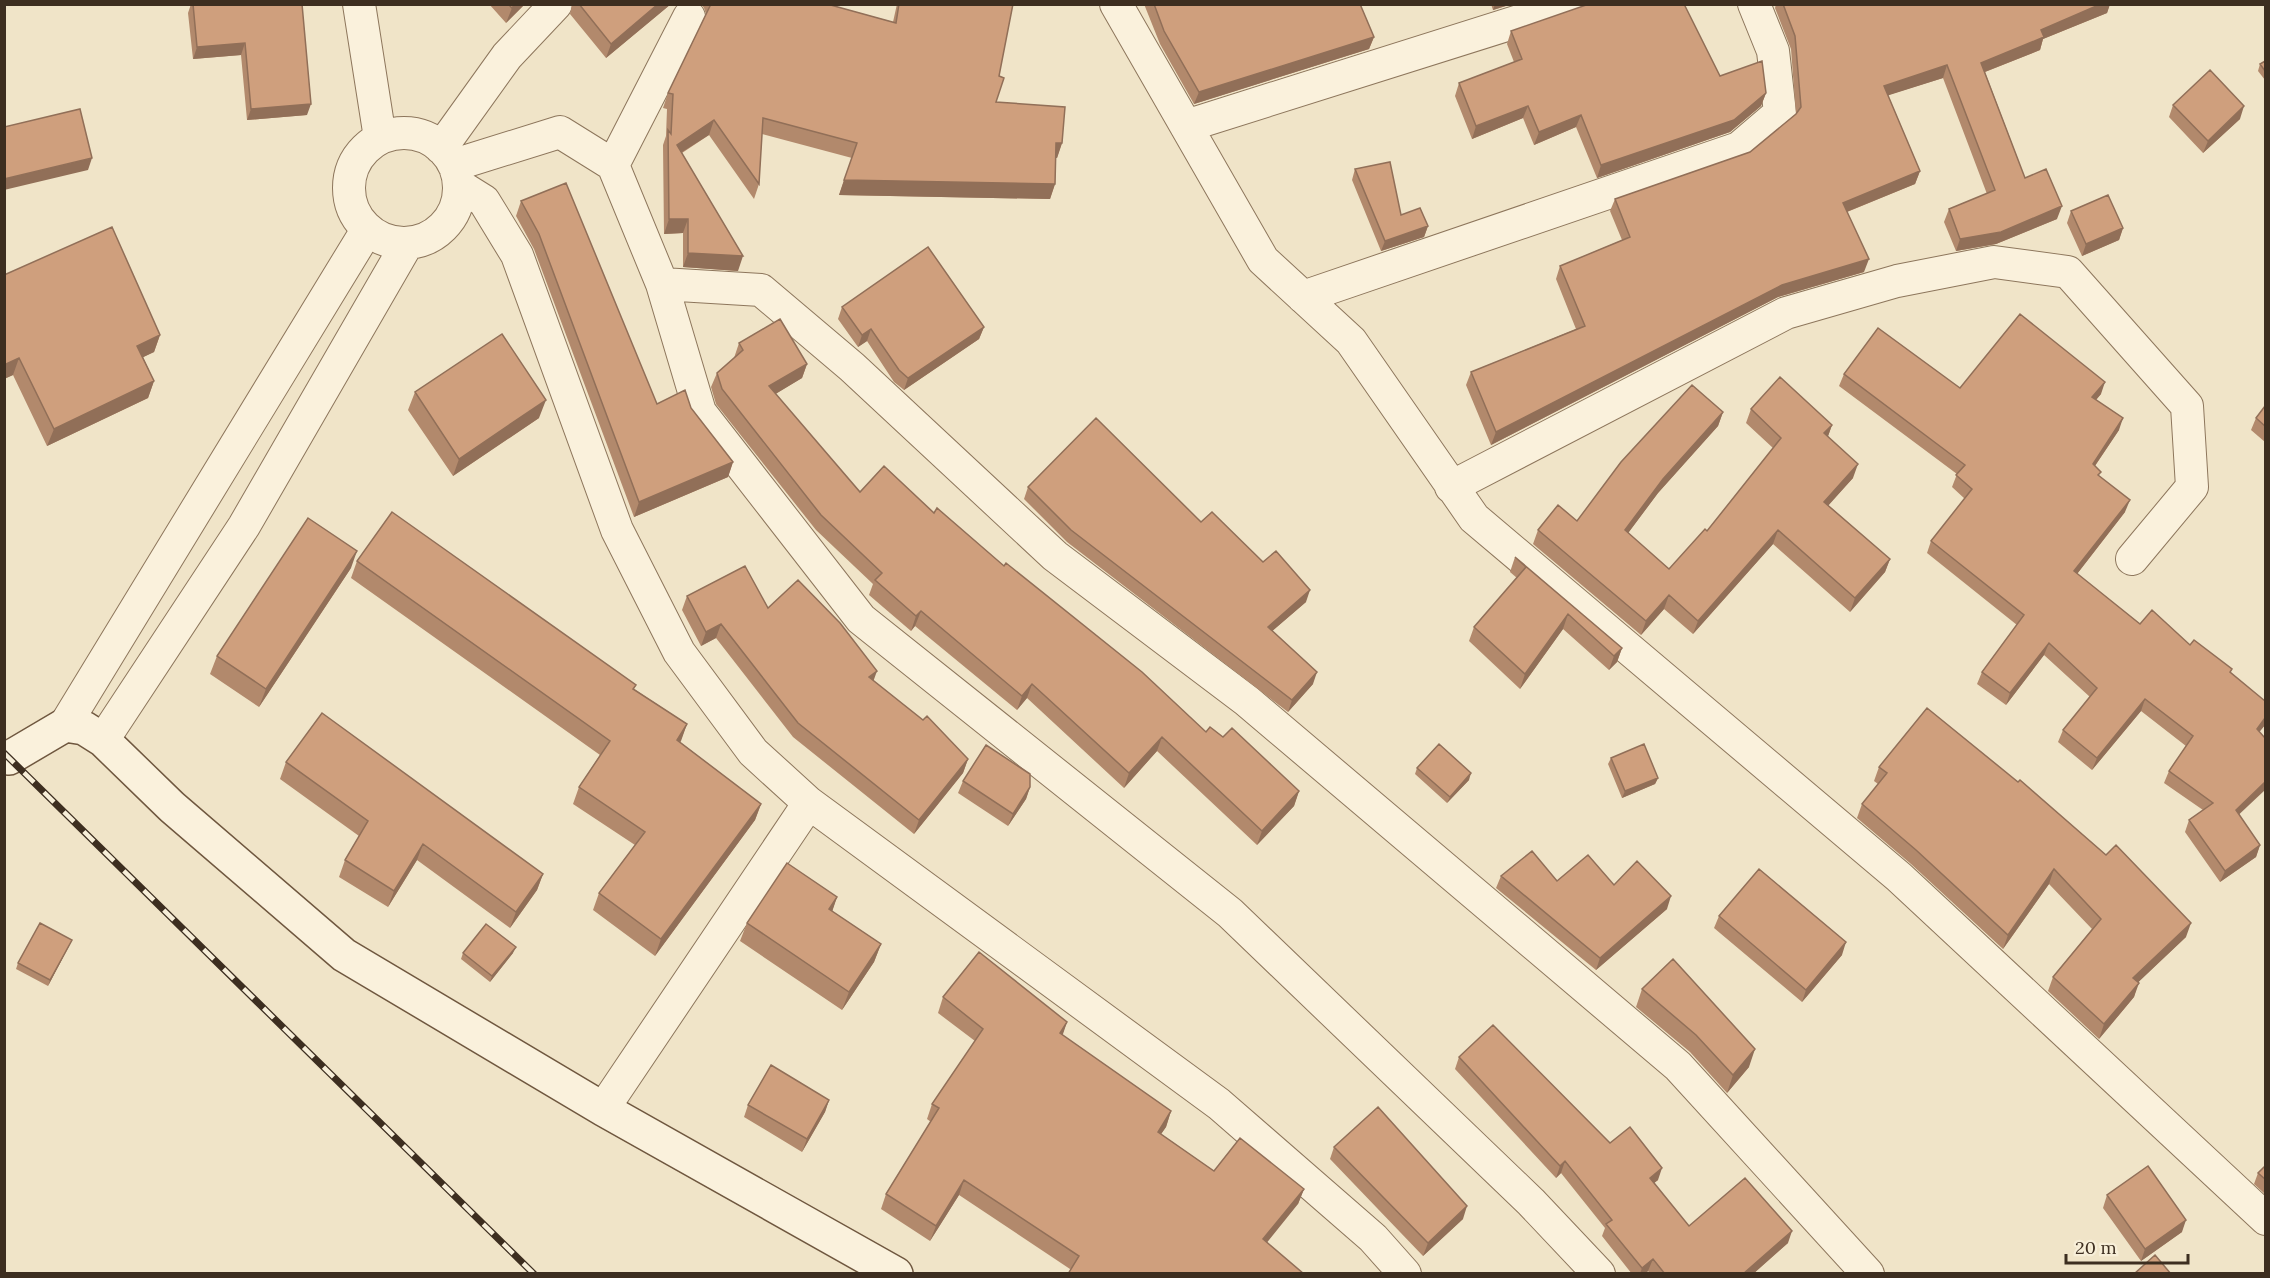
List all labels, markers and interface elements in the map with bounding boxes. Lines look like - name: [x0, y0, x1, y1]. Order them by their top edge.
- scale bar: [2066, 1227, 2188, 1265]
- text: 20 m: [2075, 1236, 2117, 1259]

